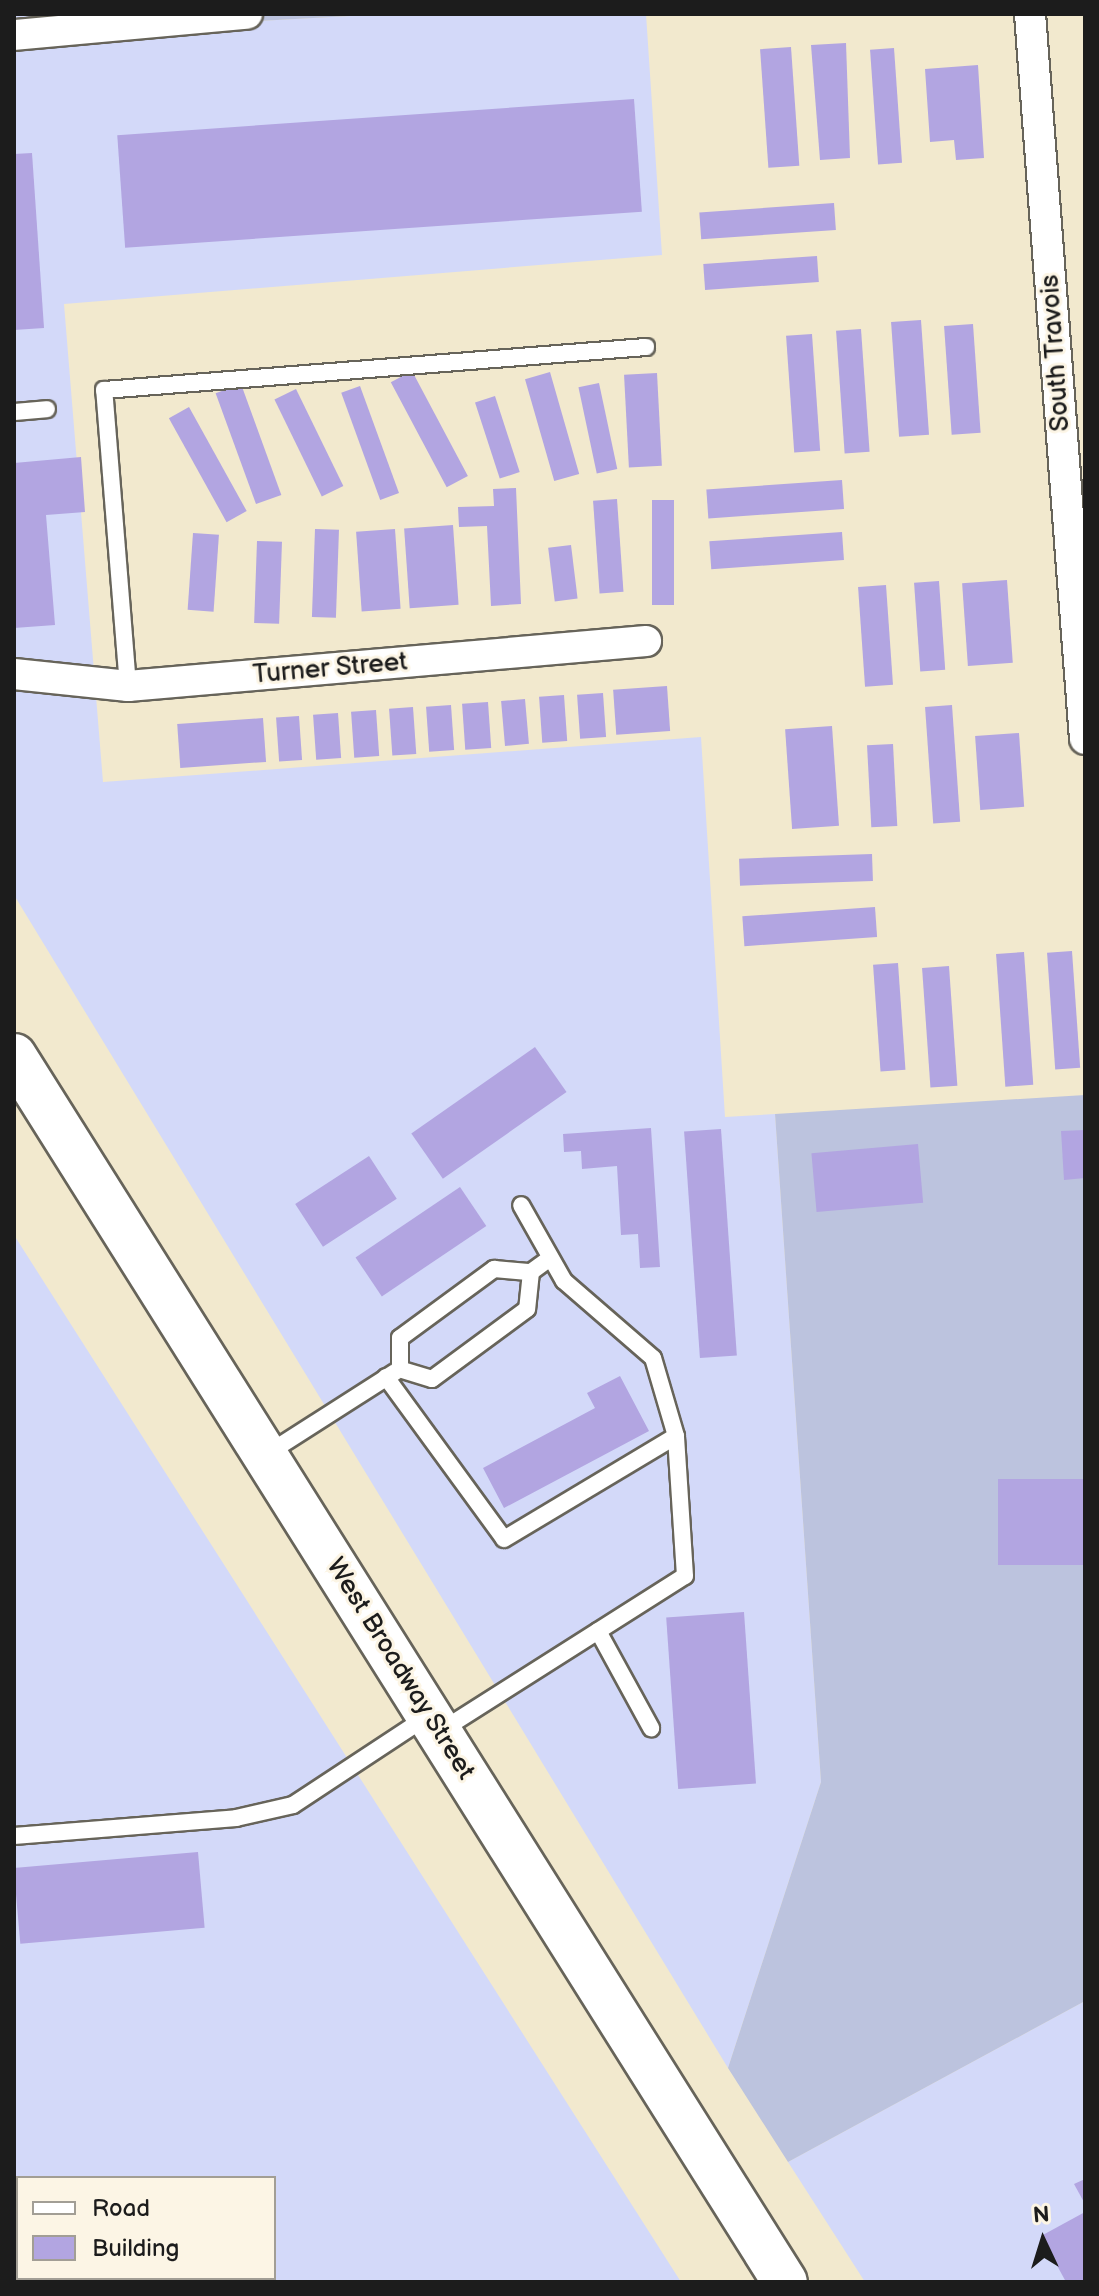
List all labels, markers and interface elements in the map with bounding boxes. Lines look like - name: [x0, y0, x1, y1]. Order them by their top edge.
- street label: South Travois: [1035, 273, 1077, 433]
- street label: Turner Street: [251, 647, 409, 691]
- street label: West Broadway Street: [318, 1551, 482, 1787]
- legend: [16, 2176, 276, 2280]
- text: Road: [92, 2194, 150, 2223]
- north arrow: [1003, 2200, 1083, 2280]
- text: N: [1032, 2202, 1050, 2230]
- text: Building: [92, 2234, 179, 2263]

